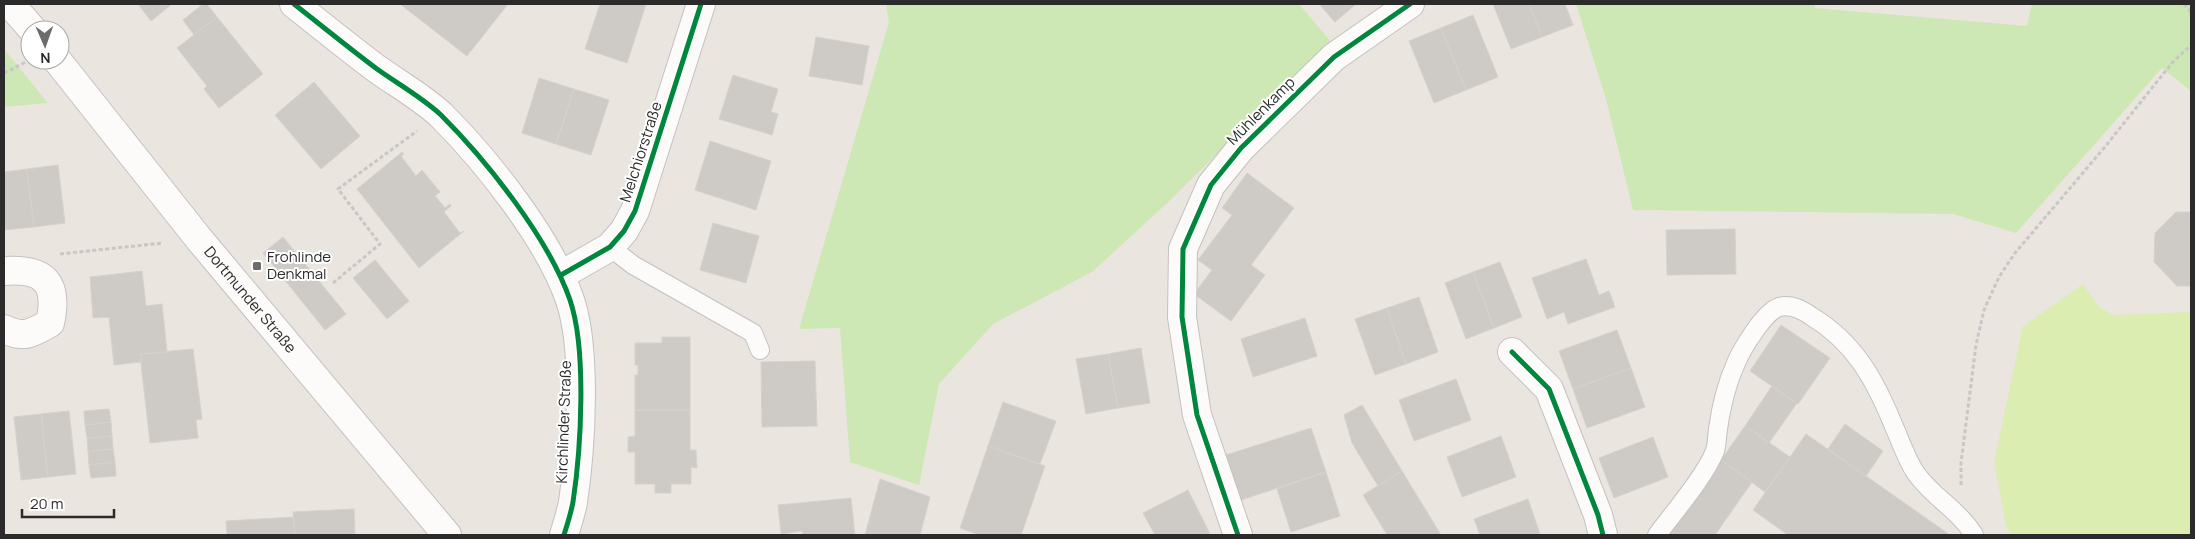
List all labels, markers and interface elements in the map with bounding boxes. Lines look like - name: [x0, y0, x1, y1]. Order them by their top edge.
- north arrow: [20, 20, 70, 70]
- text: N: [40, 49, 51, 68]
- street label: Mühlenkamp: [1222, 72, 1300, 149]
- street label: Melchiorstraße: [614, 99, 667, 205]
- street label: Dortmunder Straße: [200, 242, 302, 358]
- place label: Frohlinde Denkmal: [267, 246, 331, 284]
- marker: Frohlinde Denkmal: [251, 260, 263, 272]
- street label: Kirchlinder Straße: [551, 360, 576, 484]
- scale bar: [22, 486, 115, 518]
- text: 20 m: [30, 493, 63, 514]

